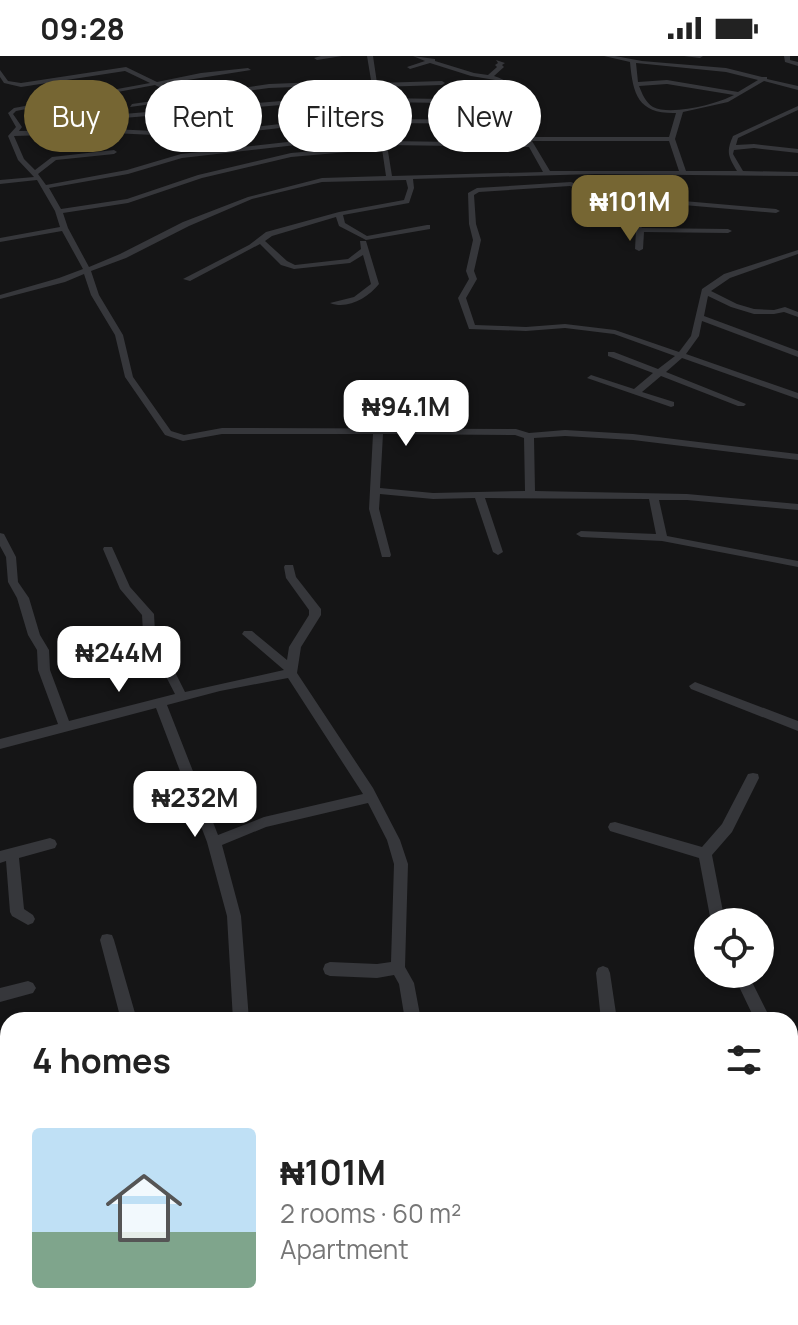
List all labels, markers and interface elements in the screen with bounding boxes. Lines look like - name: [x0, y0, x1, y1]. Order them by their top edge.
- text: 09:28: [40, 8, 125, 49]
- chip: Buy: [24, 80, 129, 152]
- chip: Rent: [145, 80, 262, 152]
- chip: Filters: [278, 80, 412, 152]
- chip: New: [428, 80, 541, 152]
- pin: ₦101M: [574, 175, 686, 243]
- text: ₦101M: [590, 183, 670, 219]
- pin: ₦94.1M: [341, 380, 471, 448]
- text: ₦94.1M: [362, 388, 450, 424]
- pin: ₦244M: [63, 626, 175, 694]
- text: ₦244M: [75, 634, 163, 670]
- pin: ₦232M: [139, 771, 251, 839]
- text: ₦232M: [151, 779, 239, 815]
- map controls: [694, 908, 774, 988]
- button: locate: [694, 908, 774, 988]
- text: 4 homes: [32, 1037, 171, 1083]
- icon: filters: [722, 1038, 766, 1082]
- text: ₦101M: [280, 1149, 386, 1195]
- icon: home: [96, 1160, 192, 1256]
- text: 2 rooms · 60 m²: [280, 1195, 462, 1231]
- text: Apartment: [280, 1231, 409, 1267]

